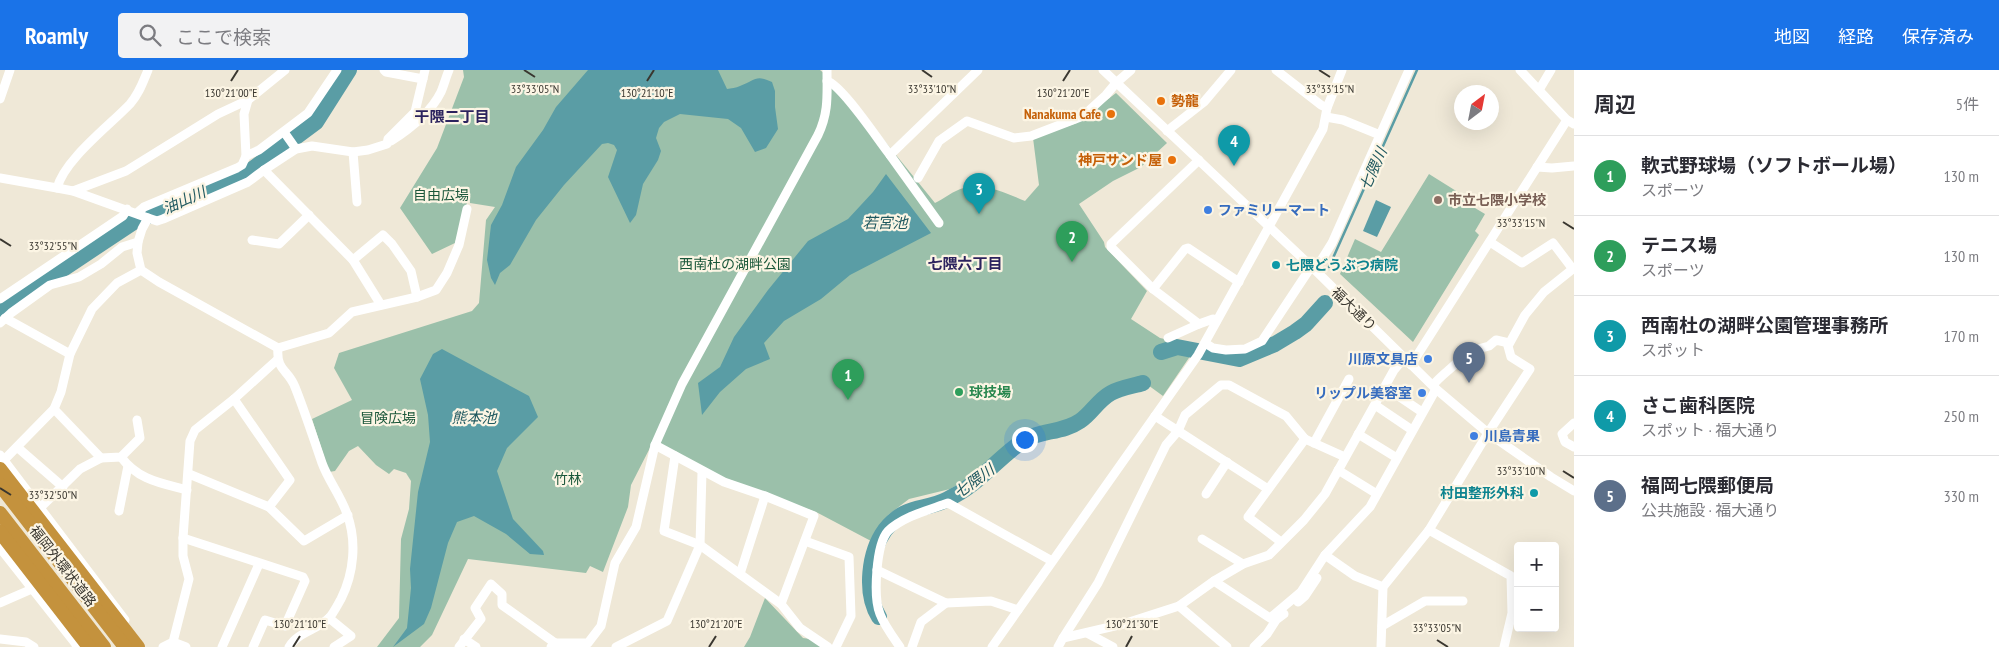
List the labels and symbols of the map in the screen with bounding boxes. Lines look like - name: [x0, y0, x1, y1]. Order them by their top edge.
- text: 33°33'05"N: [511, 81, 559, 96]
- text: 33°33'10"N: [908, 81, 956, 96]
- text: 33°33'15"N: [1306, 81, 1354, 96]
- text: 130°21'00"E: [205, 85, 257, 100]
- text: 130°21'10"E: [621, 85, 673, 100]
- text: 130°21'20"E: [1037, 85, 1089, 100]
- north arrow: [1454, 85, 1499, 130]
- place label: 勢龍: [1171, 92, 1199, 110]
- marker: 勢龍: [1155, 95, 1167, 107]
- place label: Nanakuma Cafe: [1024, 105, 1101, 123]
- district label: 干隈二丁目: [414, 107, 490, 126]
- marker: Nanakuma Cafe: [1105, 108, 1117, 120]
- pin: 4: [1218, 125, 1250, 166]
- water label: 七隈川: [1355, 143, 1392, 193]
- place label: 神戸サンド屋: [1078, 151, 1162, 169]
- marker: 神戸サンド屋: [1166, 154, 1178, 166]
- pin: 3: [963, 173, 995, 214]
- water label: 油山川: [160, 181, 210, 218]
- park label: 自由広場: [413, 186, 469, 204]
- place label: 市立七隈小学校: [1448, 191, 1546, 209]
- marker: 市立七隈小学校: [1432, 194, 1444, 206]
- place label: ファミリーマート: [1218, 201, 1330, 219]
- marker: ファミリーマート: [1202, 204, 1214, 216]
- water label: 若宮池: [862, 213, 909, 232]
- text: 33°33'15"N: [1497, 215, 1545, 230]
- pin: 2: [1056, 221, 1088, 262]
- text: 33°32'55"N: [29, 238, 77, 253]
- district label: 七隈六丁目: [927, 254, 1003, 273]
- park label: 西南杜の湖畔公園: [679, 255, 791, 273]
- place label: 七隈どうぶつ病院: [1286, 256, 1398, 274]
- marker: 七隈どうぶつ病院: [1270, 259, 1282, 271]
- street label: 福大通り: [1328, 283, 1380, 335]
- pin: 5: [1453, 342, 1485, 383]
- place label: 川原文具店: [1348, 350, 1418, 368]
- marker: 川原文具店: [1422, 353, 1434, 365]
- pin: 1: [832, 359, 864, 400]
- place label: 球技場: [969, 383, 1011, 401]
- place label: リップル美容室: [1314, 384, 1412, 402]
- marker: 球技場: [953, 386, 965, 398]
- marker: リップル美容室: [1416, 387, 1428, 399]
- water label: 熊本池: [451, 408, 498, 427]
- park label: 冒険広場: [360, 409, 416, 427]
- your location: [1012, 427, 1038, 453]
- place label: 川島青果: [1484, 427, 1540, 445]
- marker: 川島青果: [1468, 430, 1480, 442]
- water label: 七隈川: [950, 459, 999, 502]
- text: 33°33'10"N: [1497, 463, 1545, 478]
- park label: 竹林: [554, 470, 582, 488]
- place label: 村田整形外科: [1440, 484, 1524, 502]
- text: 33°32'50"N: [29, 487, 77, 502]
- marker: 村田整形外科: [1528, 487, 1540, 499]
- street label: 福岡外環状道路: [26, 522, 100, 610]
- text: 130°21'10"E: [274, 616, 326, 631]
- text: 130°21'20"E: [690, 616, 742, 631]
- text: 130°21'30"E: [1106, 616, 1158, 631]
- text: 33°33'05"N: [1413, 620, 1461, 635]

